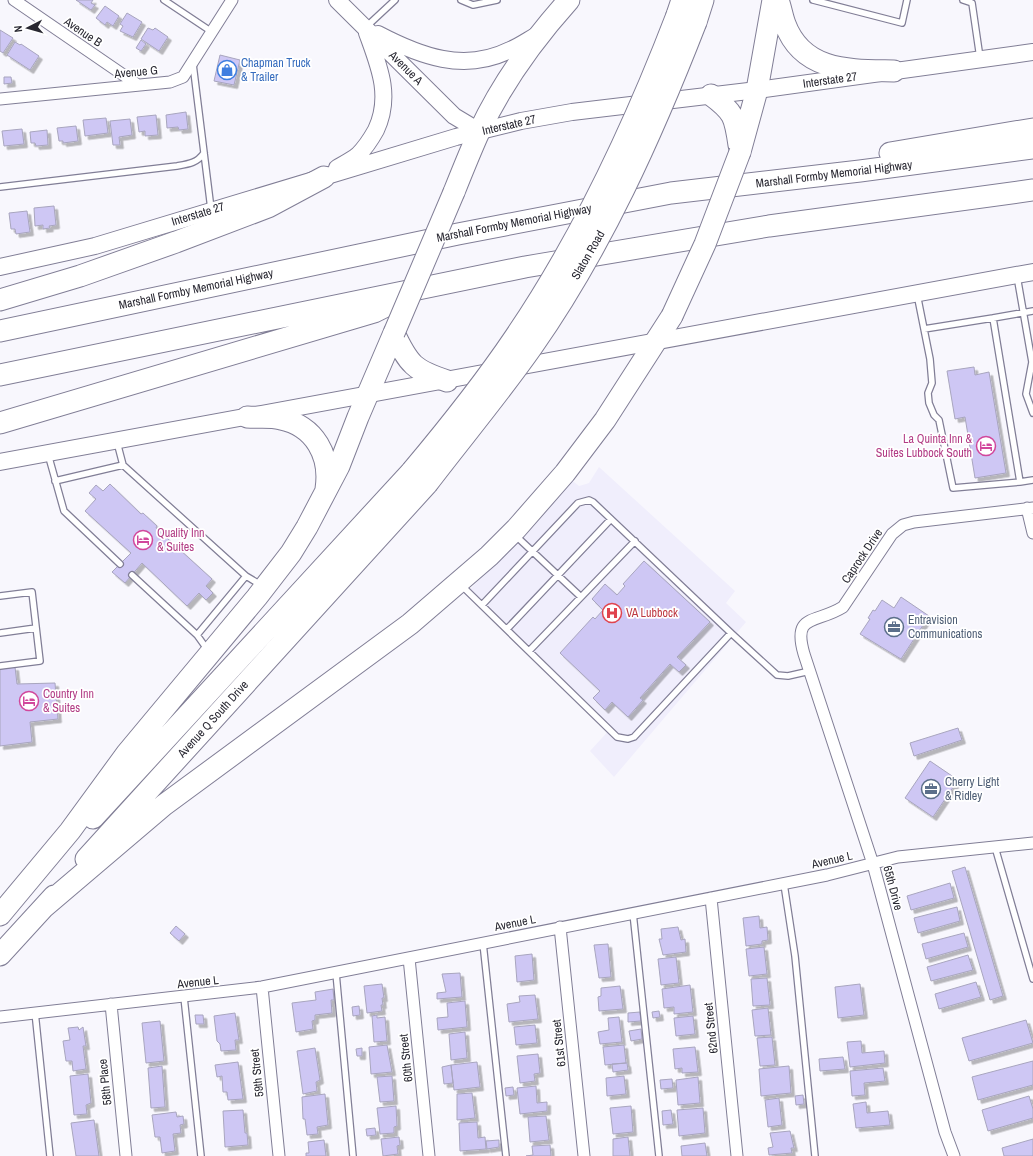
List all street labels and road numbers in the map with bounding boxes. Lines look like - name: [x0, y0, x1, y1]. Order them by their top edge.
- street label: Avenue B: [60, 13, 105, 51]
- street label: Avenue A: [385, 47, 427, 89]
- street label: Avenue G: [113, 62, 158, 82]
- street label: Interstate 27: [802, 68, 859, 92]
- street label: Interstate 27: [481, 111, 538, 139]
- street label: Marshall Formby Memorial Highway: [755, 156, 913, 192]
- street label: Interstate 27: [169, 198, 227, 230]
- street label: Marshall Formby Memorial Highway: [435, 200, 593, 246]
- street label: Slaton Road: [568, 228, 608, 282]
- street label: Marshall Formby Memorial Highway: [117, 265, 275, 313]
- street label: Caprock Drive: [838, 525, 886, 587]
- street label: Avenue Q South Drive: [173, 677, 252, 762]
- street label: Avenue L: [809, 847, 854, 873]
- street label: 65th Drive: [879, 864, 907, 912]
- street label: Avenue L: [492, 911, 537, 935]
- street label: Avenue L: [176, 972, 220, 992]
- street label: 62nd Street: [700, 1002, 722, 1054]
- street label: 61st Street: [549, 1018, 569, 1068]
- street label: 60th Street: [396, 1033, 416, 1083]
- street label: 59th Street: [247, 1048, 267, 1098]
- street label: 58th Place: [95, 1058, 115, 1106]

